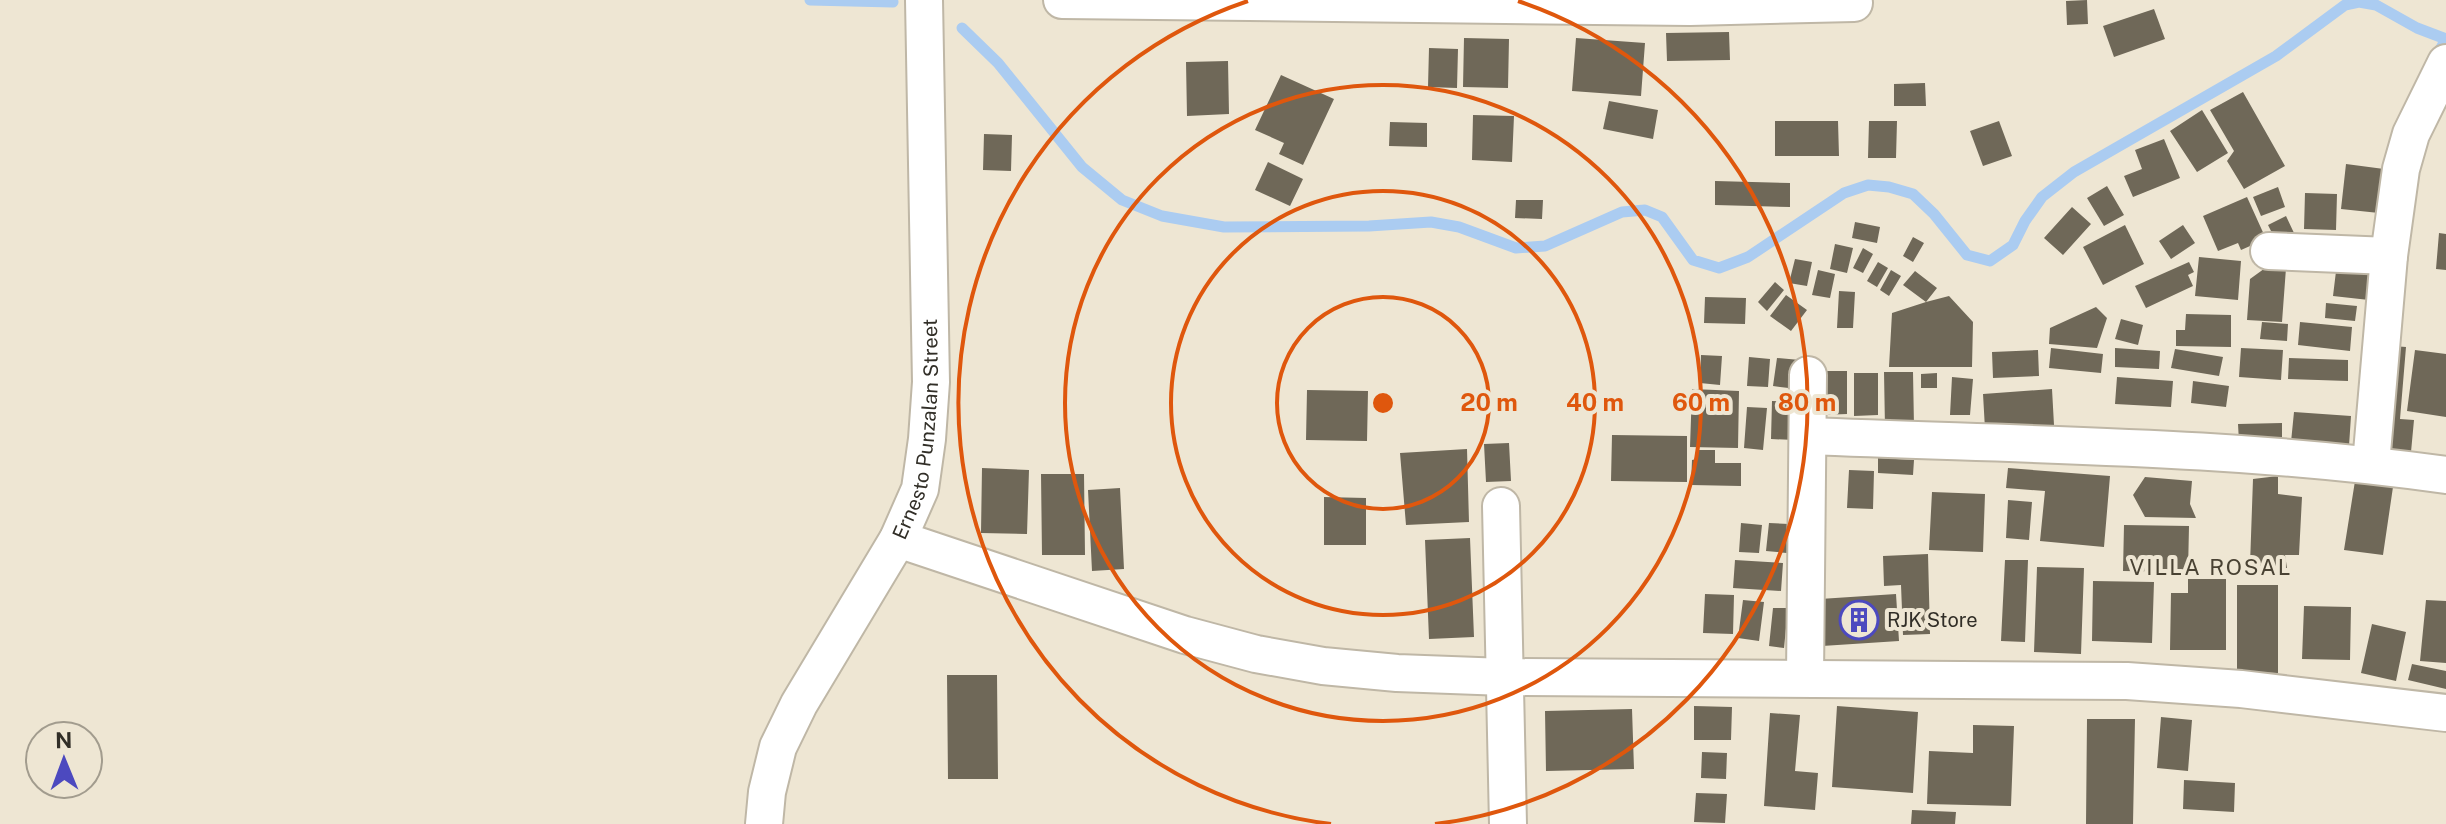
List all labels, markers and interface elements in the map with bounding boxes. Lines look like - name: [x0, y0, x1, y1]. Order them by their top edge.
- street label: Ernesto Punzalan Street: [887, 318, 943, 543]
- text: 20 m: [1460, 388, 1518, 416]
- text: 40 m: [1566, 388, 1624, 416]
- text: 60 m: [1672, 388, 1730, 416]
- text: 80 m: [1778, 388, 1836, 416]
- centre of rings: [1369, 389, 1397, 417]
- district label: VILLA ROSAL: [2129, 554, 2293, 580]
- building icon: RJK Store: [1838, 599, 1880, 641]
- place label: RJK Store: [1887, 608, 1978, 632]
- north arrow: [24, 720, 104, 800]
- text: N: [55, 727, 72, 753]

